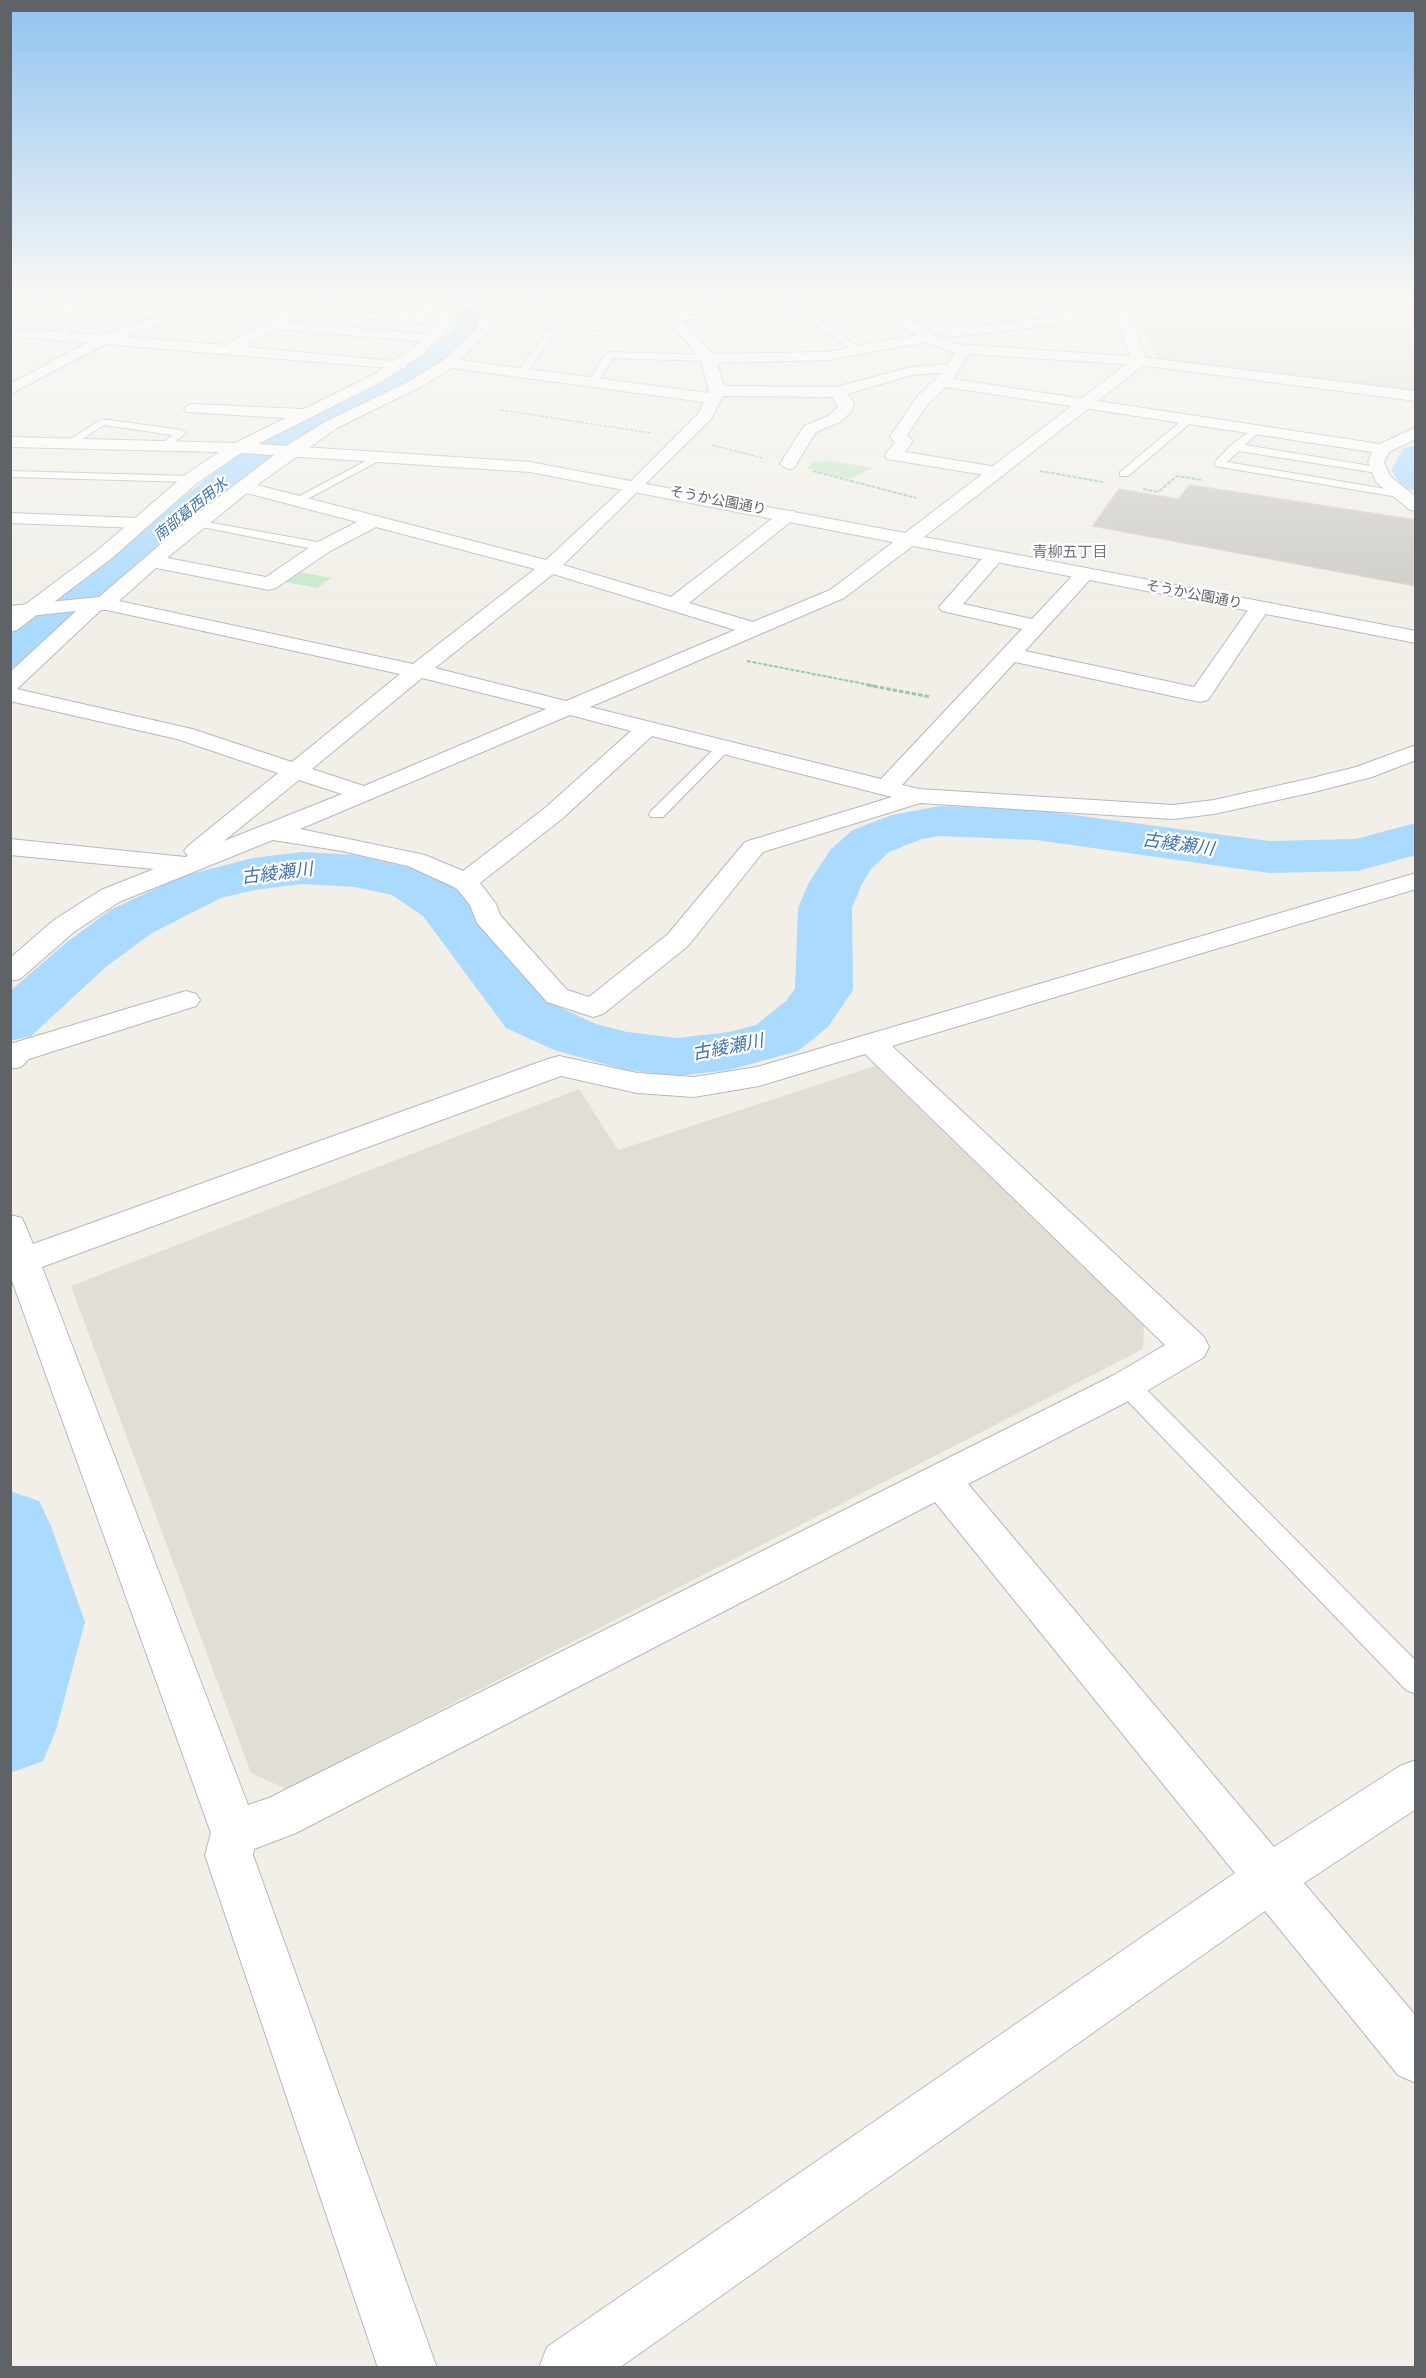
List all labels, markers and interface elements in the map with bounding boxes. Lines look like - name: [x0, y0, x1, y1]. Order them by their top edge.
- water label: 南部葛西用水: [150, 475, 232, 545]
- street label: そうか公園通り: [668, 483, 768, 519]
- district label: 青柳五丁目: [1033, 544, 1107, 562]
- street label: そうか公園通り: [1144, 577, 1244, 613]
- water label: 古綾瀬川: [1141, 829, 1215, 861]
- water label: 古綾瀬川: [240, 859, 314, 889]
- water label: 古綾瀬川: [691, 1031, 765, 1065]

